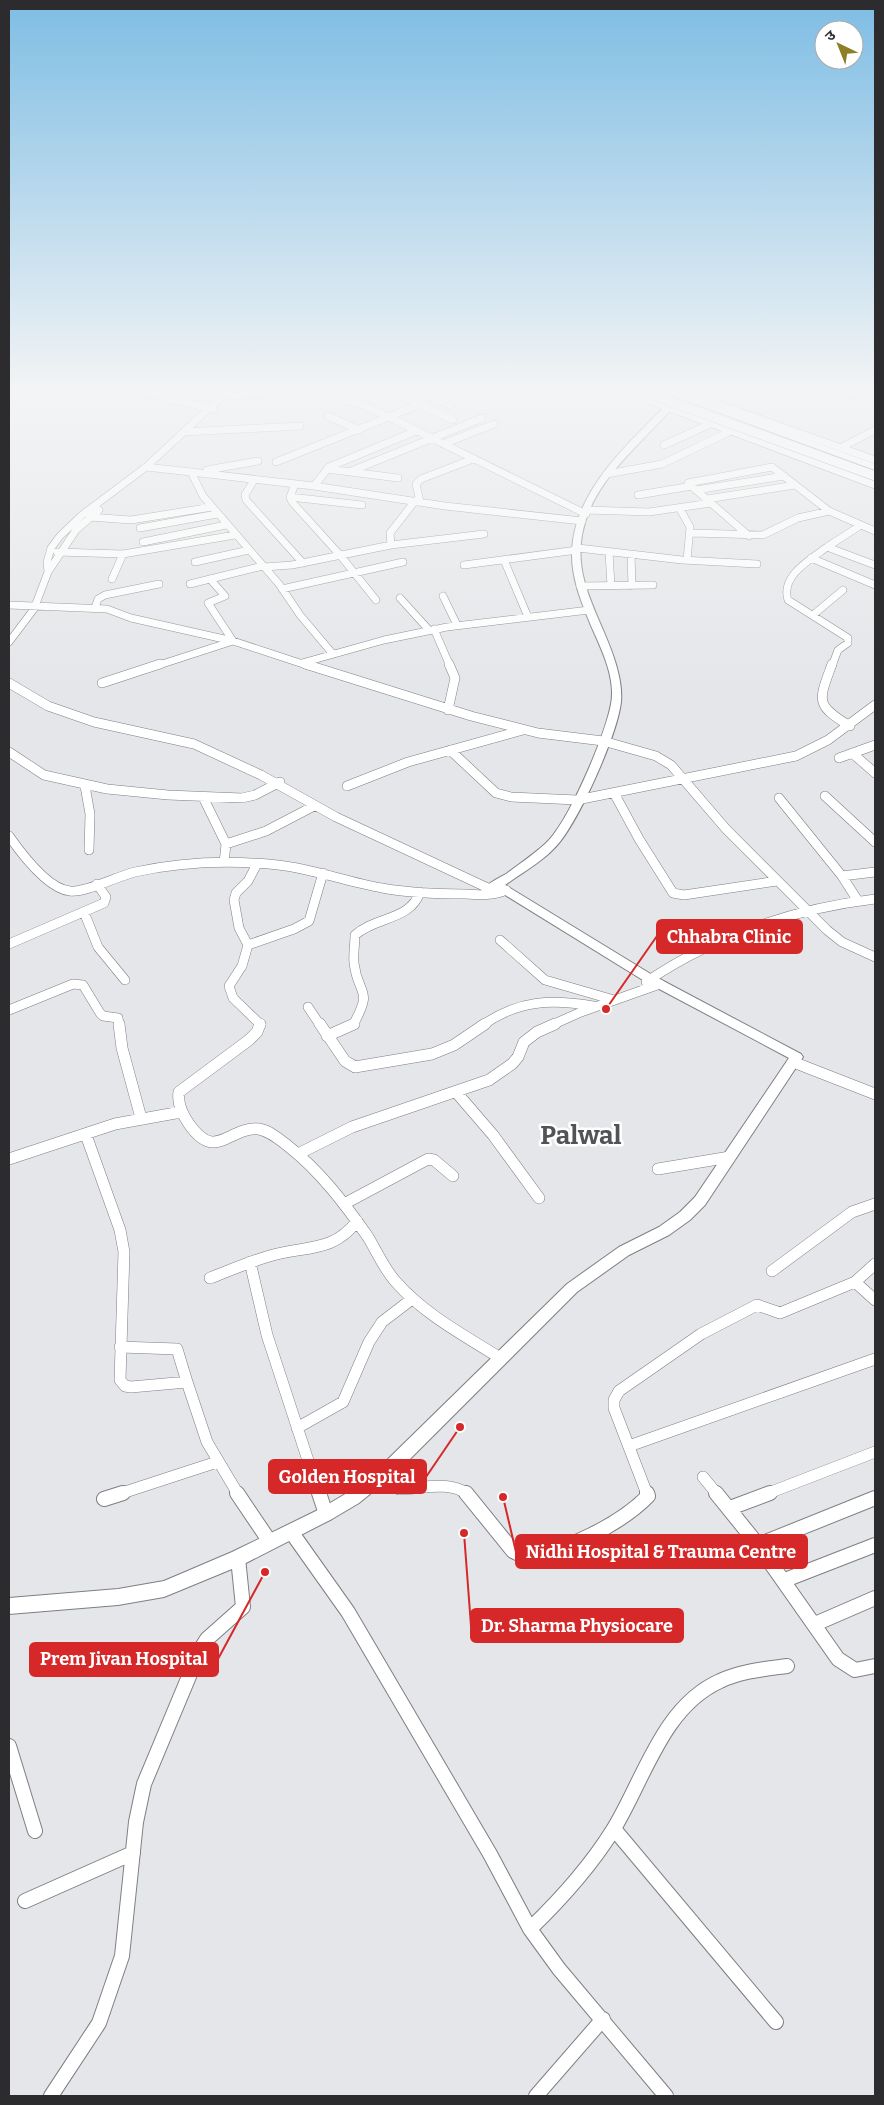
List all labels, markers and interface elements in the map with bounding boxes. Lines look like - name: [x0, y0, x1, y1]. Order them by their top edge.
- north arrow: [814, 20, 864, 70]
- text: उ: [822, 26, 840, 45]
- callout: Chhabra Clinic: [657, 920, 802, 953]
- text: Chhabra Clinic: [667, 926, 791, 948]
- district label: Palwal: [540, 1120, 622, 1151]
- callout: Golden Hospital: [269, 1460, 426, 1493]
- text: Golden Hospital: [278, 1466, 416, 1488]
- callout: Nidhi Hospital & Trauma Centre: [516, 1535, 807, 1568]
- text: Nidhi Hospital & Trauma Centre: [526, 1541, 796, 1563]
- callout: Dr. Sharma Physiocare: [471, 1609, 683, 1642]
- text: Dr. Sharma Physiocare: [481, 1615, 673, 1637]
- callout: Prem Jivan Hospital: [30, 1643, 218, 1676]
- text: Prem Jivan Hospital: [40, 1648, 208, 1670]

